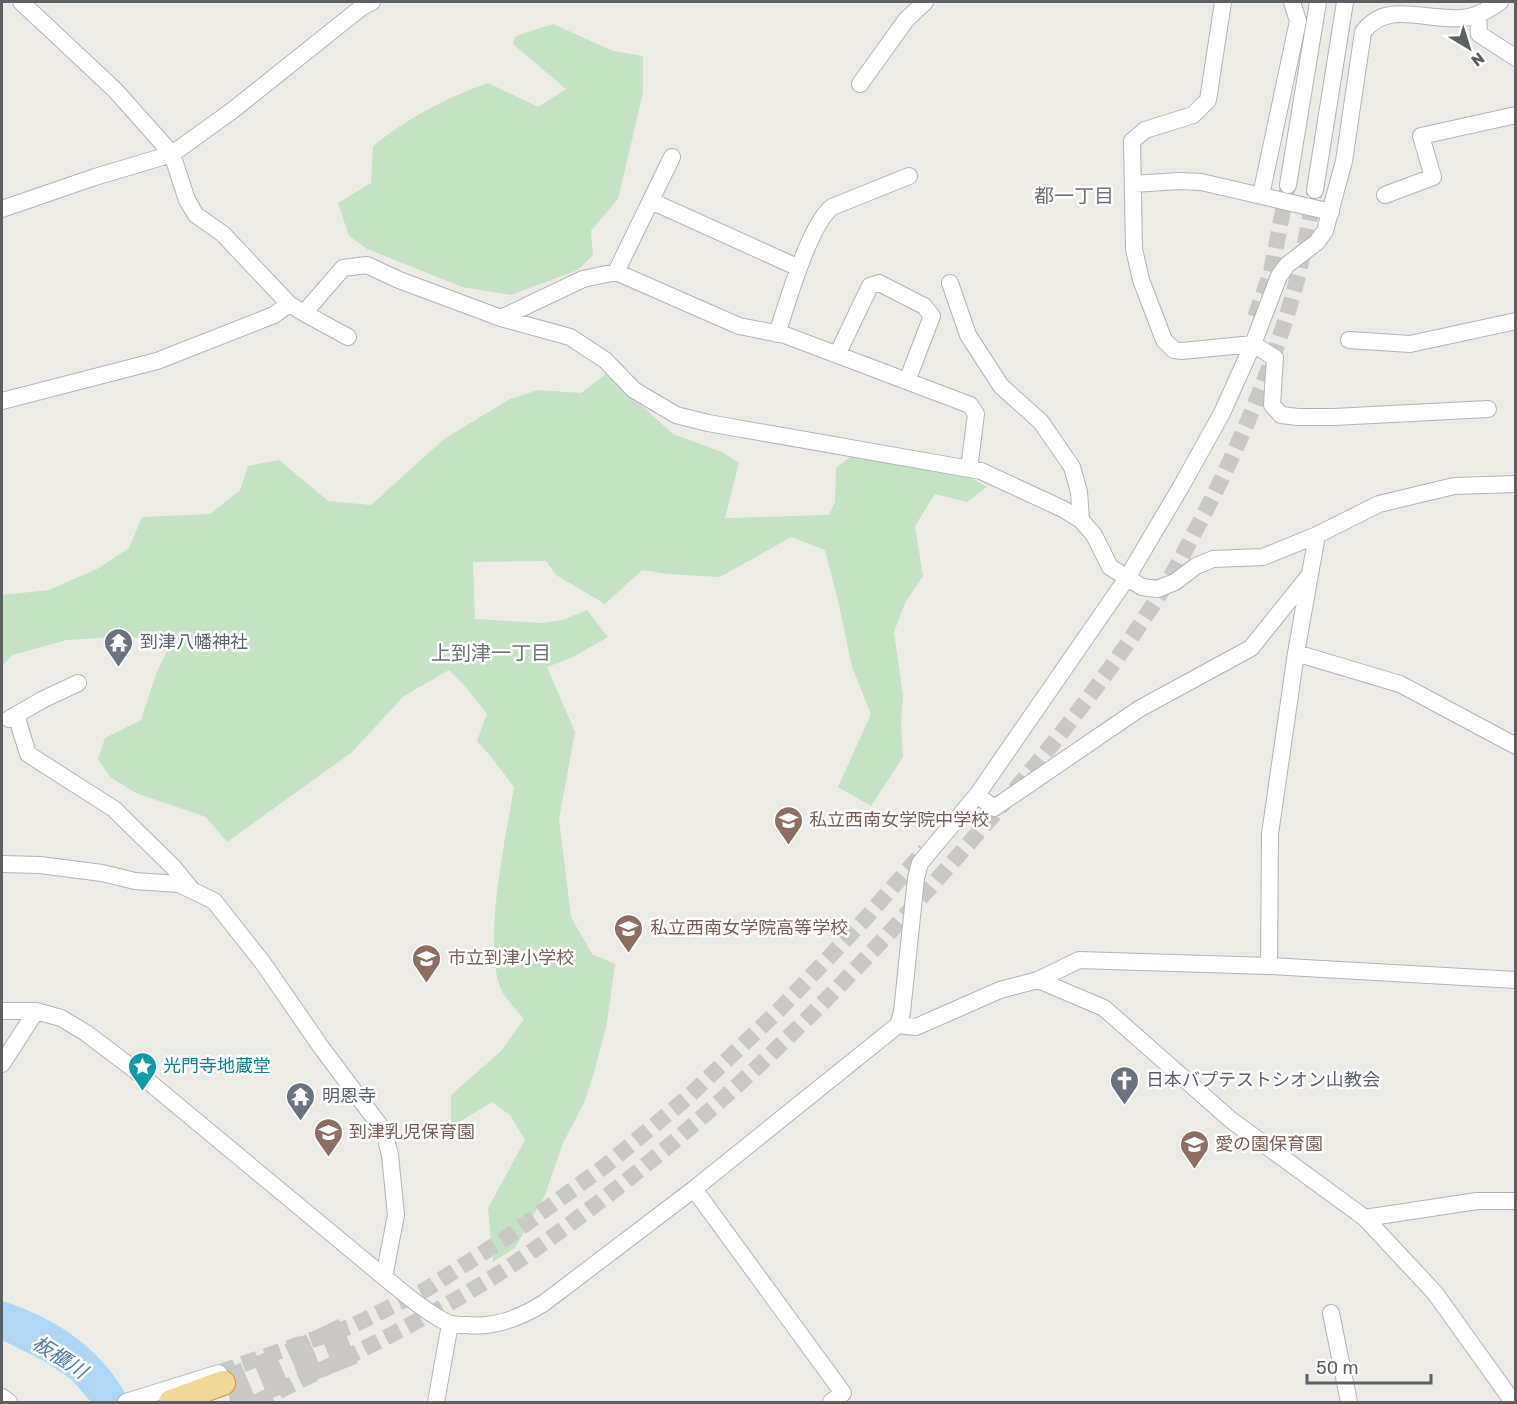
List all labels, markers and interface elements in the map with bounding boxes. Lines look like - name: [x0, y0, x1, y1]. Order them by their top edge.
- north arrow: [1439, 18, 1499, 78]
- text: N: [1468, 48, 1488, 70]
- district label: 都一丁目: [1034, 184, 1114, 208]
- temple icon: 到津八幡神社: [103, 626, 135, 668]
- place label: 到津八幡神社: [140, 631, 248, 653]
- district label: 上到津一丁目: [431, 641, 551, 665]
- school or university icon: 私立西南女学院中学校: [772, 804, 804, 846]
- place label: 私立西南女学院中学校: [809, 809, 989, 831]
- school or university icon: 私立西南女学院高等学校: [613, 912, 645, 954]
- place label: 私立西南女学院高等学校: [650, 917, 848, 939]
- school or university icon: 市立到津小学校: [411, 942, 443, 984]
- place label: 市立到津小学校: [448, 947, 574, 969]
- place icon: 光門寺地蔵堂: [126, 1050, 158, 1092]
- place label: 光門寺地蔵堂: [163, 1055, 271, 1077]
- church icon: 日本バプテストシオン山教会: [1109, 1064, 1141, 1106]
- place label: 日本バプテストシオン山教会: [1146, 1069, 1380, 1091]
- temple icon: 明恩寺: [285, 1080, 317, 1122]
- place label: 明恩寺: [322, 1085, 376, 1107]
- school or university icon: 到津乳児保育園: [312, 1116, 344, 1158]
- place label: 到津乳児保育園: [349, 1121, 475, 1143]
- school or university icon: 愛の園保育園: [1178, 1128, 1210, 1170]
- place label: 愛の園保育園: [1215, 1133, 1323, 1155]
- water label: 板櫃川: [28, 1331, 93, 1384]
- scale bar: [1307, 1347, 1432, 1385]
- text: 50 m: [1316, 1357, 1359, 1379]

